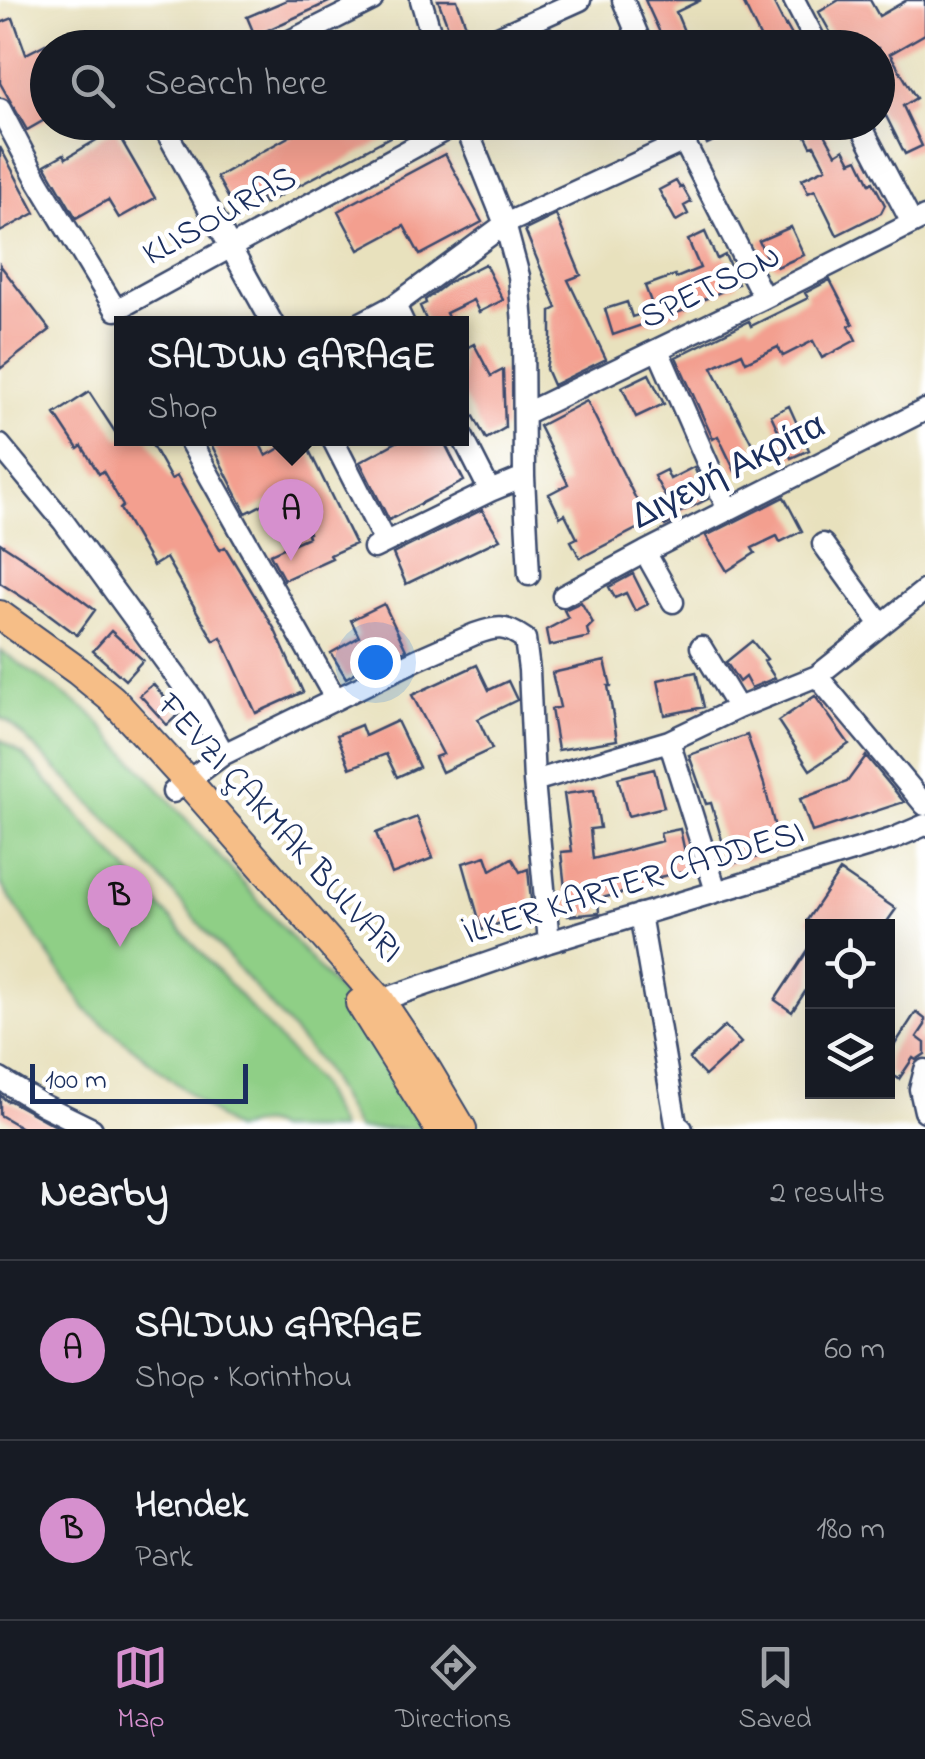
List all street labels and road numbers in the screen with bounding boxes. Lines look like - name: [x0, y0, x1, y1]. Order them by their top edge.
- street label: KLISOURAS: [134, 154, 306, 280]
- street label: SPETSON: [632, 232, 790, 344]
- street label: Διγενή Ακρίτα: [623, 402, 835, 544]
- street label: FEVZI ÇAKMAK BULVARI: [143, 682, 414, 975]
- street label: İLKER KARTER CADDESI: [457, 808, 811, 960]

